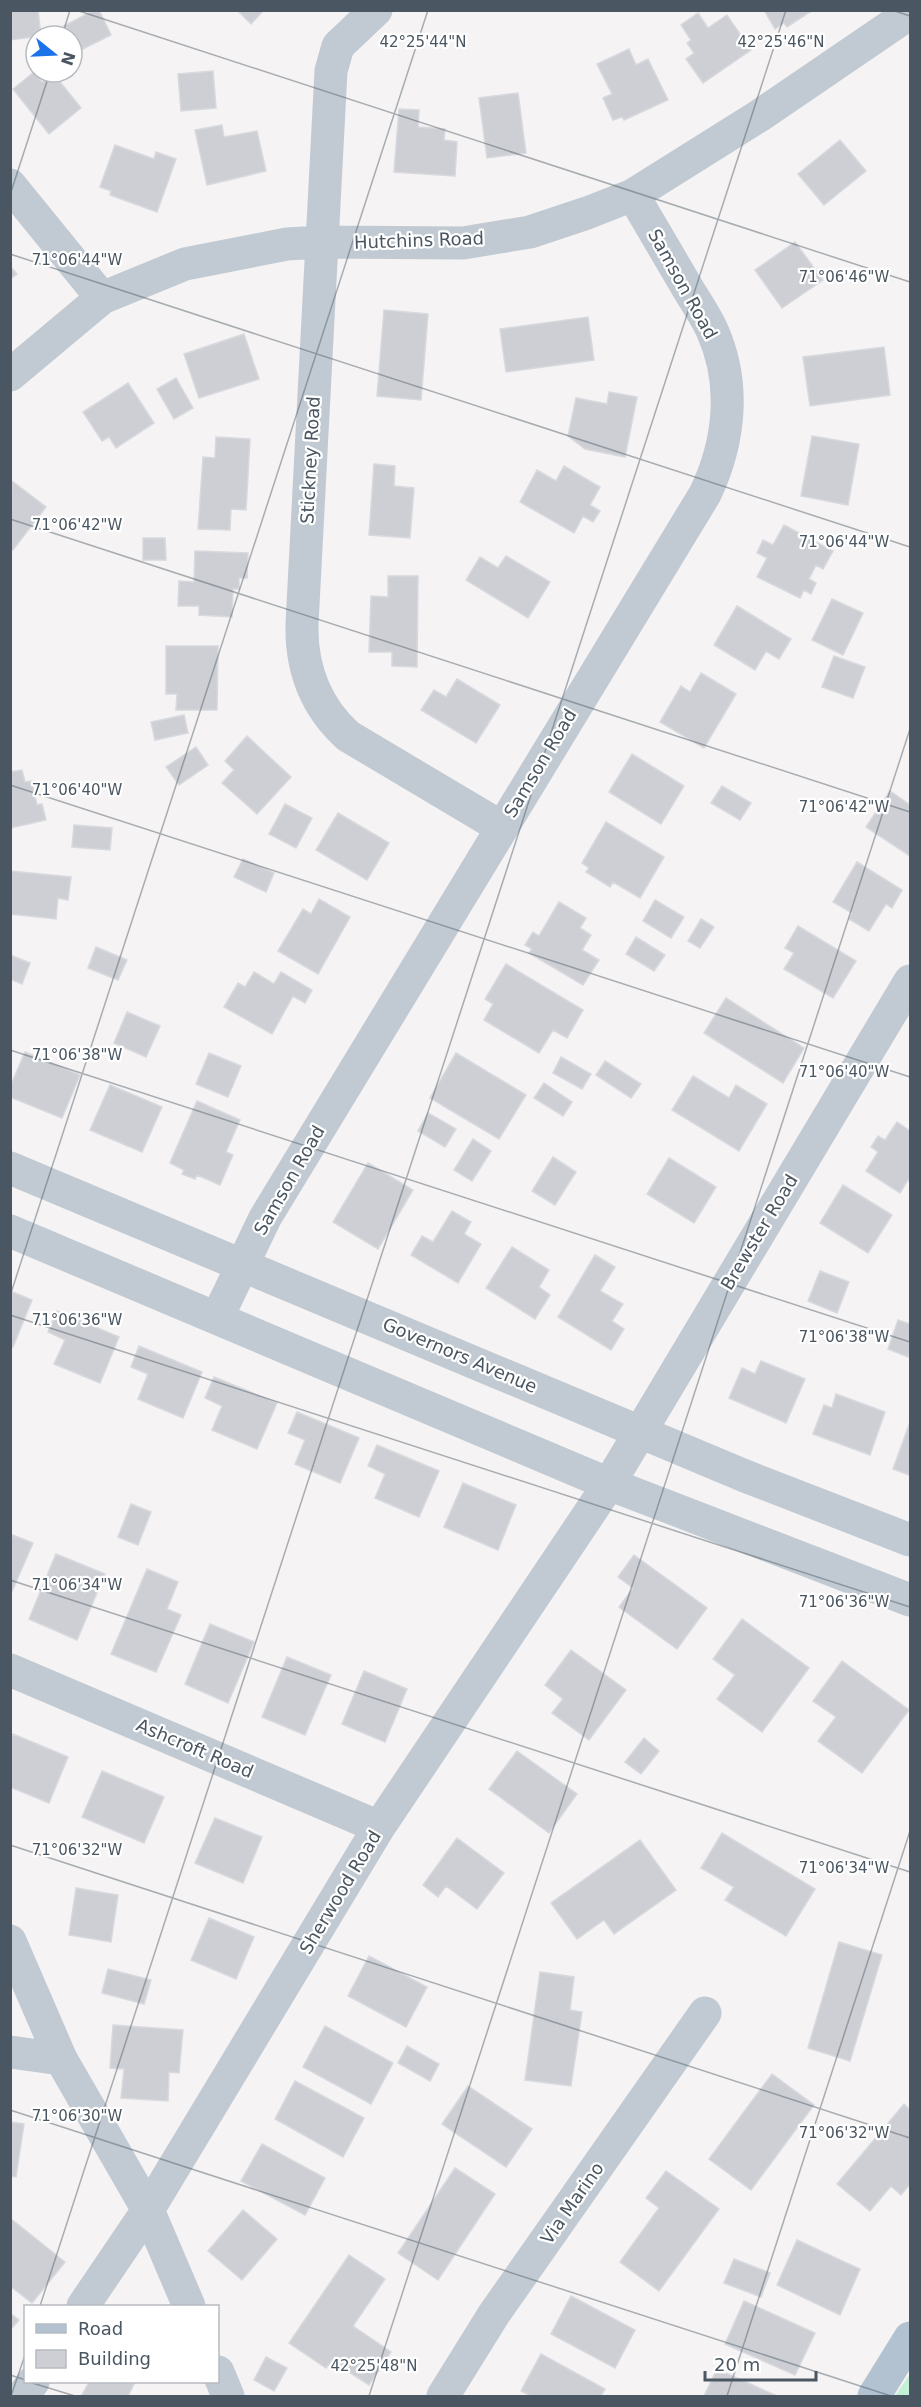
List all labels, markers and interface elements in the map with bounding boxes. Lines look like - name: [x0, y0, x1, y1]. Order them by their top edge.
- north arrow: [24, 24, 84, 84]
- text: 42°25'44"N: [379, 33, 467, 51]
- text: 42°25'46"N: [737, 33, 825, 51]
- text: N: [57, 49, 79, 68]
- street label: Samson Road: [644, 225, 722, 343]
- street label: Hutchins Road: [354, 227, 484, 253]
- text: 71°06'44"W: [32, 251, 122, 269]
- text: 71°06'46"W: [799, 268, 889, 286]
- street label: Stickney Road: [296, 396, 324, 524]
- text: 71°06'42"W: [32, 516, 122, 534]
- text: 71°06'44"W: [799, 533, 889, 551]
- street label: Samson Road: [499, 705, 581, 821]
- text: 71°06'40"W: [32, 781, 122, 799]
- text: 71°06'42"W: [799, 798, 889, 816]
- text: 71°06'38"W: [32, 1046, 122, 1064]
- text: 71°06'40"W: [799, 1063, 889, 1081]
- street label: Samson Road: [249, 1122, 329, 1238]
- street label: Brewster Road: [716, 1170, 802, 1294]
- text: 71°06'36"W: [32, 1311, 122, 1329]
- street label: Governors Avenue: [380, 1313, 540, 1397]
- text: 71°06'38"W: [799, 1328, 889, 1346]
- text: 71°06'34"W: [32, 1576, 122, 1594]
- text: 71°06'36"W: [799, 1593, 889, 1611]
- street label: Ashcroft Road: [133, 1714, 257, 1782]
- street label: Sherwood Road: [295, 1826, 385, 1958]
- text: 71°06'32"W: [32, 1841, 122, 1859]
- text: 71°06'34"W: [799, 1859, 889, 1877]
- text: 71°06'30"W: [32, 2107, 122, 2125]
- text: 71°06'32"W: [799, 2124, 889, 2142]
- street label: Via Marino: [536, 2158, 608, 2248]
- legend: [24, 2305, 219, 2383]
- text: Road: [78, 2318, 123, 2339]
- scale bar: [705, 2344, 816, 2382]
- text: Building: [78, 2348, 151, 2369]
- text: 20 m: [714, 2354, 760, 2375]
- text: 42°25'48"N: [330, 2357, 418, 2375]

